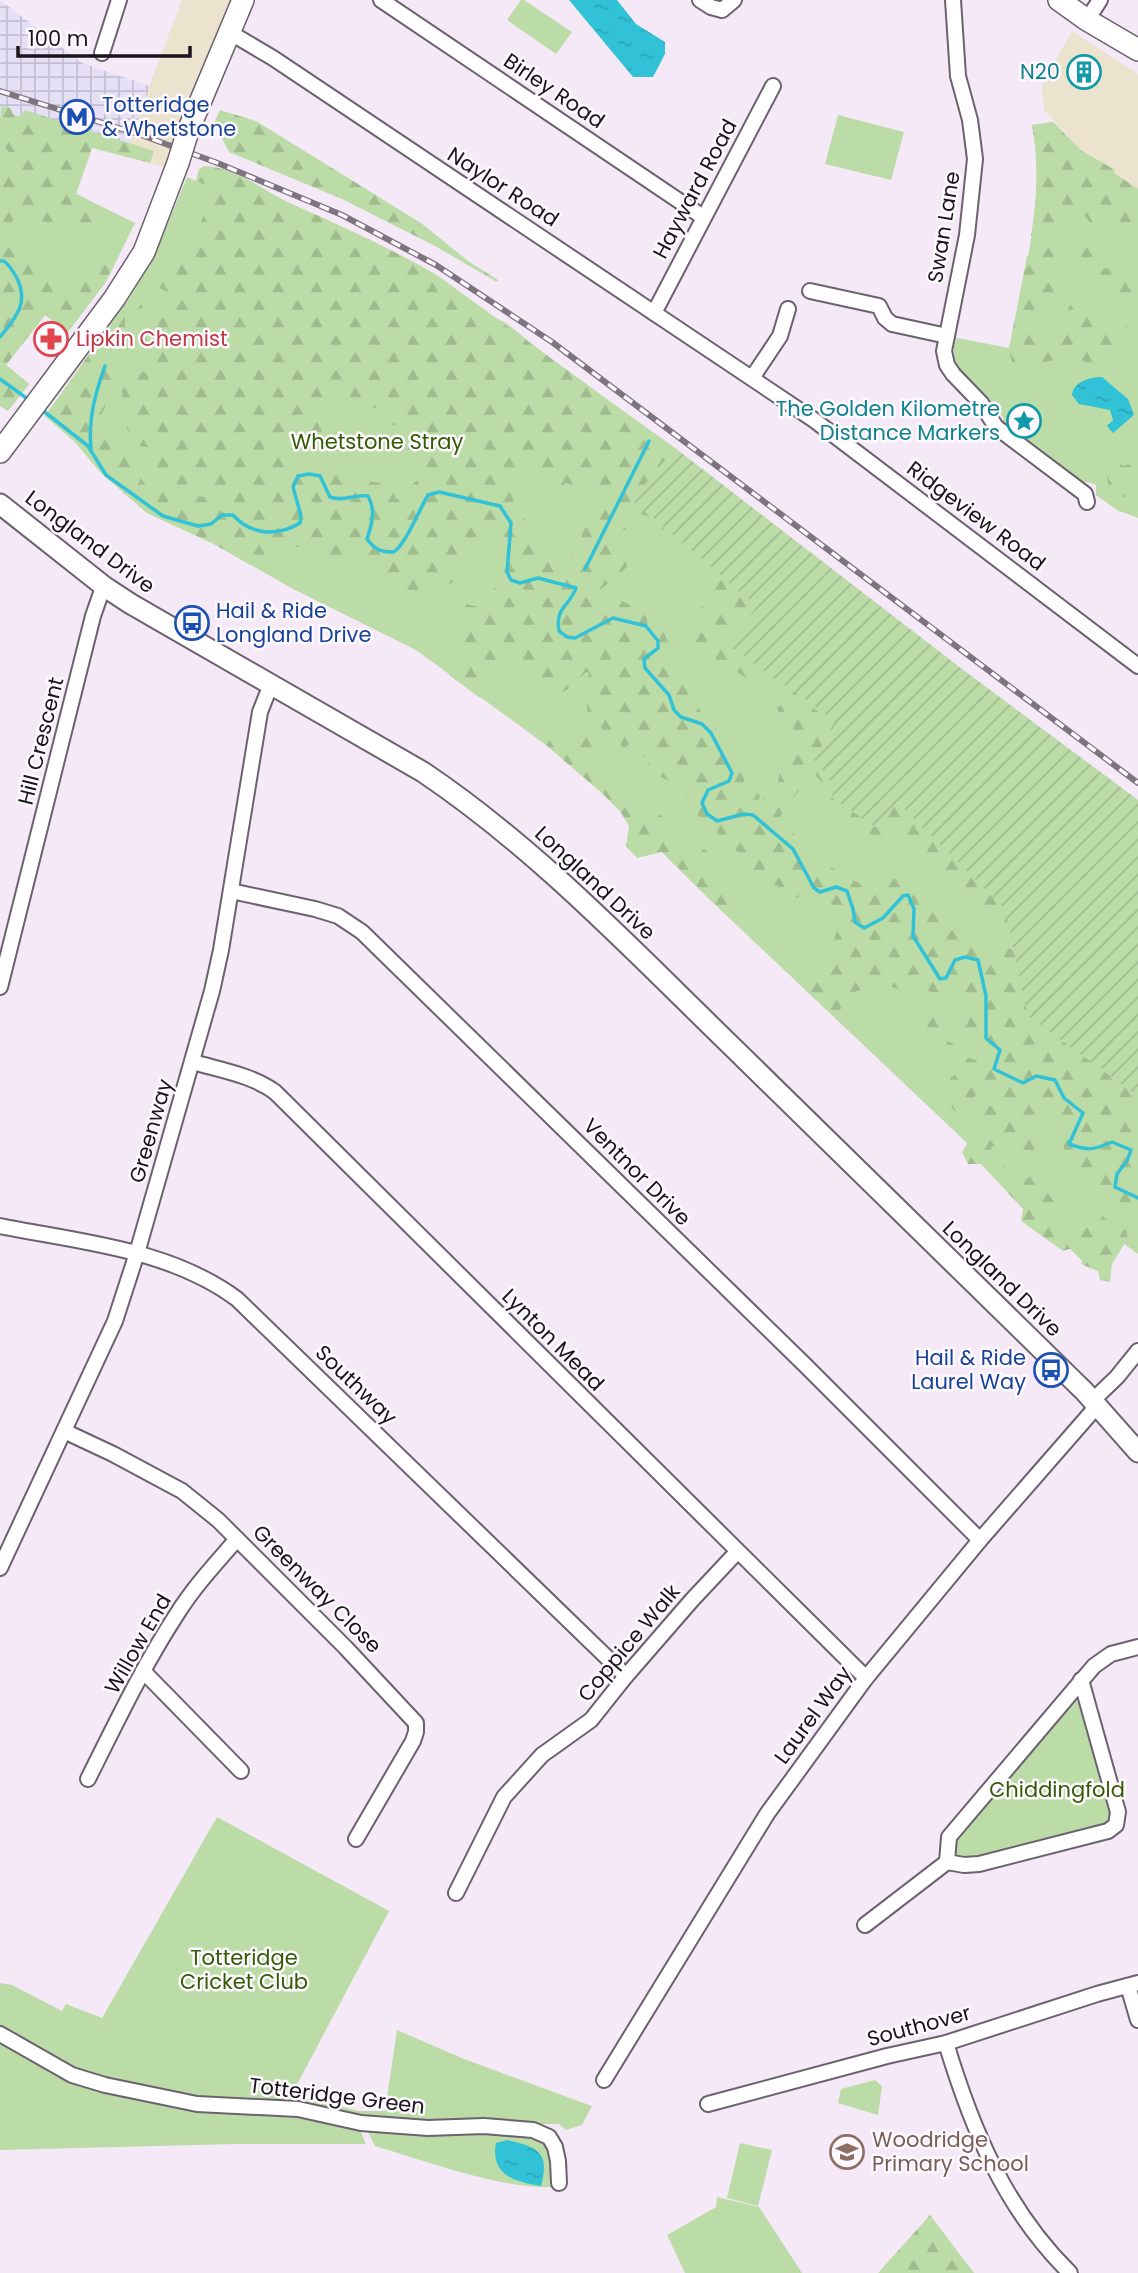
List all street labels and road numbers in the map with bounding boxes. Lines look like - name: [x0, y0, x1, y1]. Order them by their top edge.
- street label: Birley Road: [498, 46, 611, 135]
- street label: Hayward Road: [646, 114, 744, 264]
- street label: Naylor Road: [442, 140, 565, 233]
- street label: Swan Lane: [920, 169, 967, 285]
- street label: Ridgeview Road: [901, 454, 1052, 577]
- street label: Longland Drive: [20, 483, 161, 600]
- street label: Hill Crescent: [11, 674, 70, 808]
- street label: Longland Drive: [529, 819, 662, 946]
- street label: Greenway: [122, 1075, 179, 1186]
- street label: Ventnor Drive: [577, 1111, 698, 1232]
- street label: Longland Drive: [936, 1214, 1068, 1343]
- street label: Lynton Mead: [496, 1282, 611, 1397]
- street label: Southway: [309, 1338, 404, 1431]
- street label: Greenway Close: [247, 1518, 388, 1659]
- street label: Coppice Walk: [571, 1578, 687, 1708]
- street label: Willow End: [97, 1589, 178, 1699]
- street label: Laurel Way: [767, 1660, 858, 1770]
- street label: Southover: [864, 1998, 974, 2053]
- street label: Totteridge Green: [248, 2070, 427, 2121]

